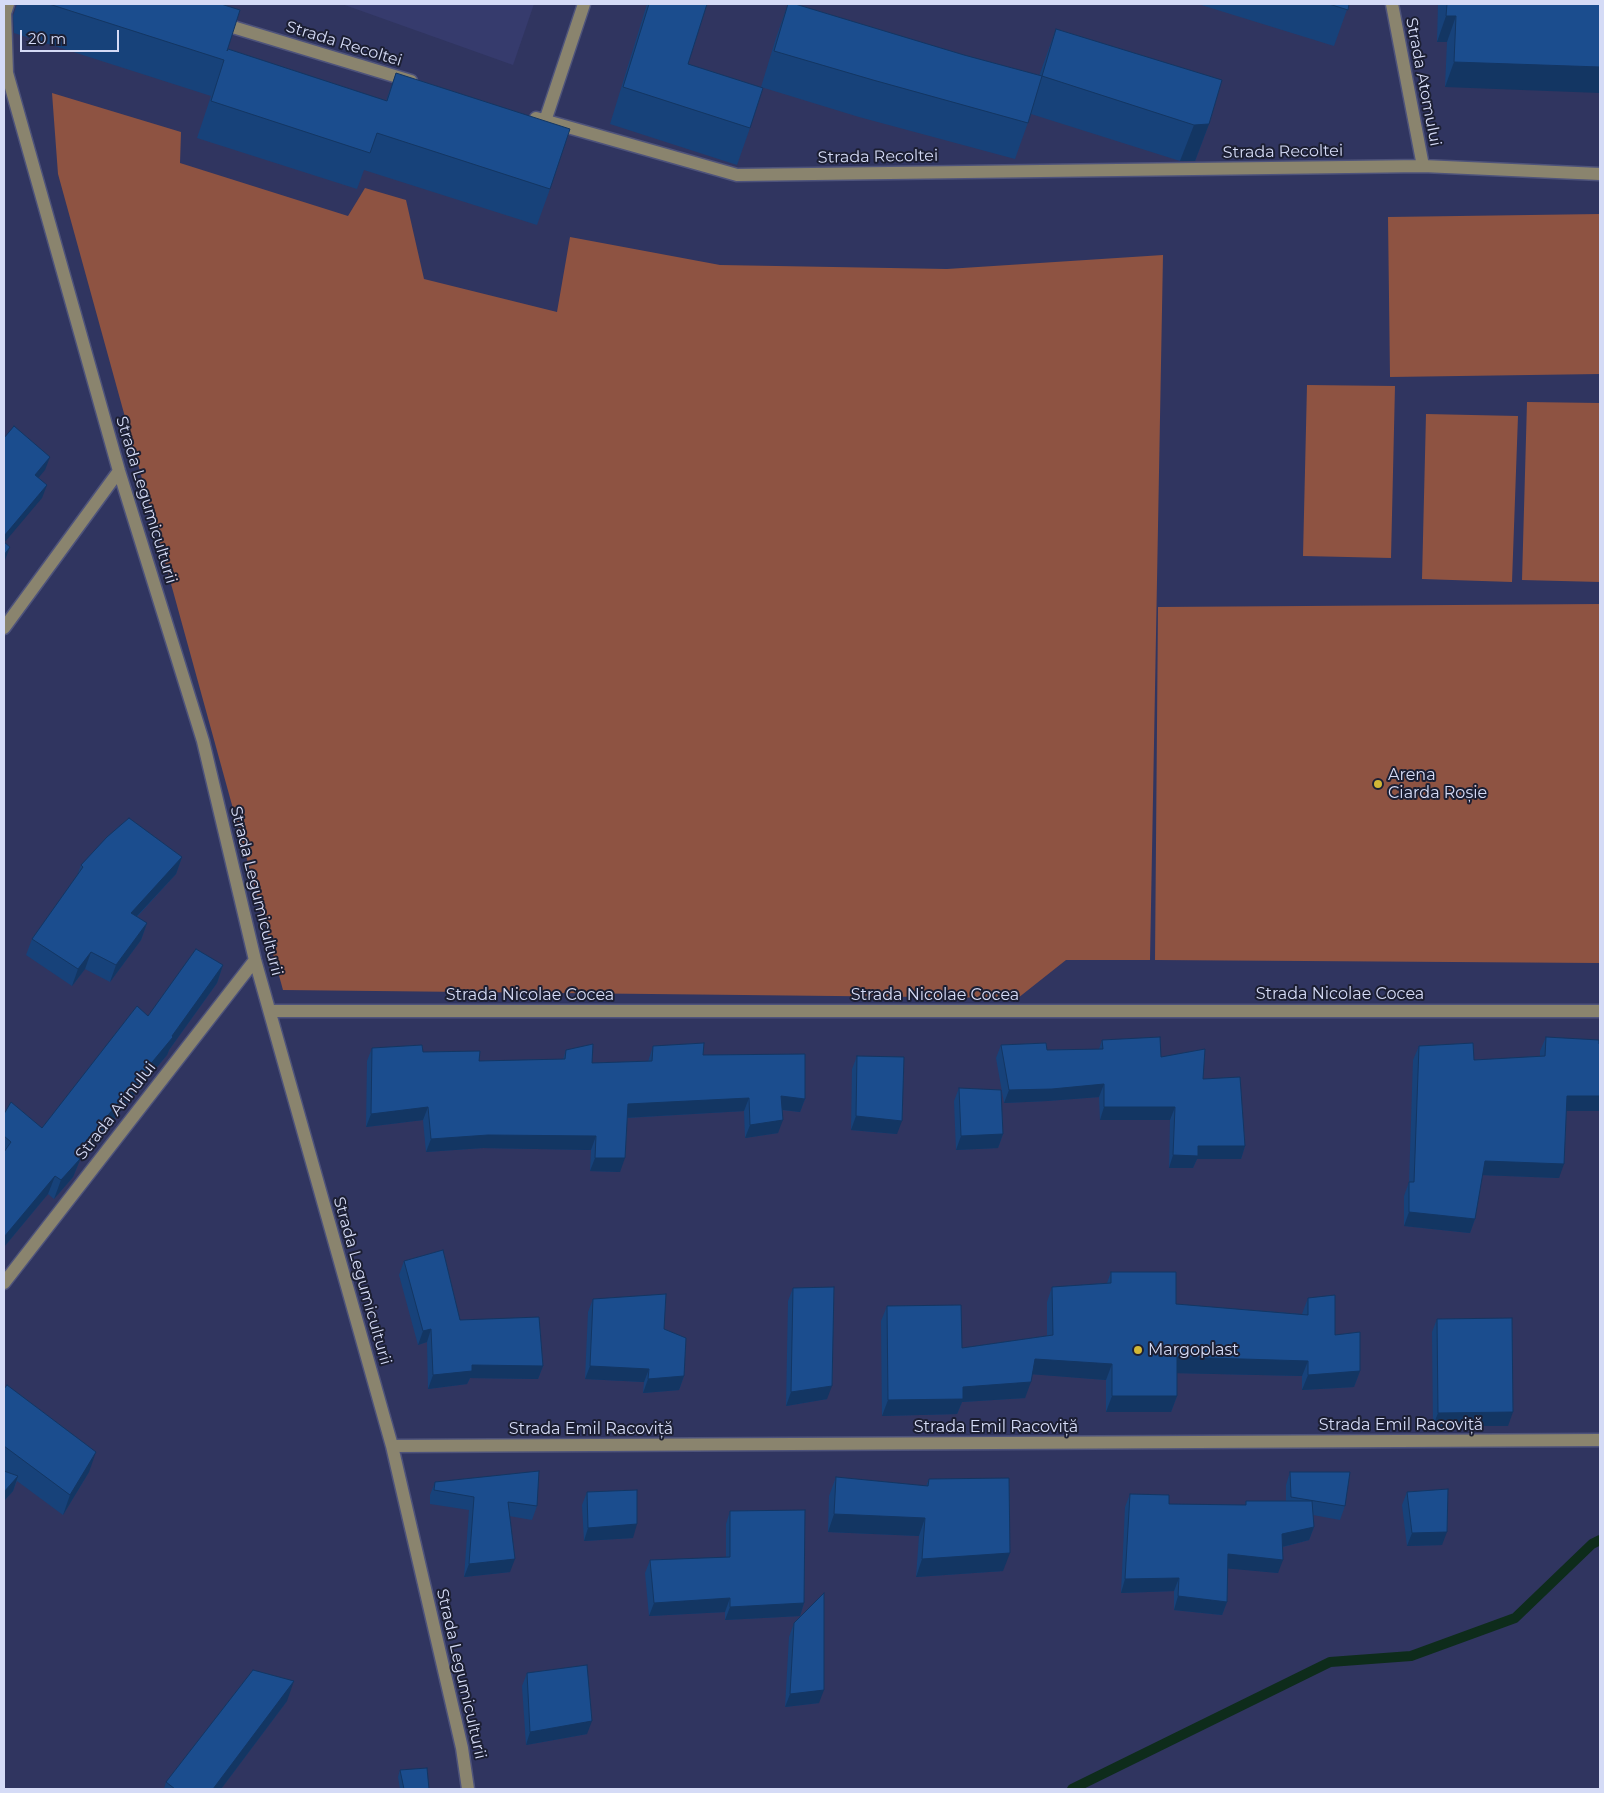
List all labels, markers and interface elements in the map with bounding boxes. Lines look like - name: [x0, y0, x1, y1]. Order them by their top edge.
- street label: Strada Atomului: [1401, 16, 1445, 148]
- street label: Strada Recoltei: [284, 17, 404, 71]
- scale bar: [22, 20, 121, 52]
- text: 20 m: [28, 29, 66, 48]
- street label: Strada Recoltei: [1223, 141, 1343, 163]
- street label: Strada Recoltei: [818, 146, 938, 168]
- street label: Strada Legumiculturii: [111, 414, 181, 586]
- place label: Arena Ciarda Roșie: [1388, 765, 1487, 803]
- marker: Arena Ciarda Roșie: [1372, 778, 1384, 790]
- street label: Strada Legumiculturii: [226, 804, 286, 978]
- street label: Strada Nicolae Cocea: [1256, 984, 1424, 1004]
- street label: Strada Nicolae Cocea: [446, 985, 614, 1005]
- street label: Strada Nicolae Cocea: [851, 985, 1019, 1005]
- street label: Strada Arinului: [72, 1058, 160, 1164]
- street label: Strada Legumiculturii: [329, 1195, 395, 1367]
- place label: Margoplast: [1148, 1340, 1239, 1360]
- marker: Margoplast: [1132, 1344, 1144, 1356]
- street label: Strada Emil Racoviță: [1319, 1415, 1483, 1435]
- street label: Strada Emil Racoviță: [914, 1417, 1078, 1437]
- street label: Strada Emil Racoviță: [509, 1419, 673, 1439]
- street label: Strada Legumiculturii: [432, 1587, 490, 1761]

